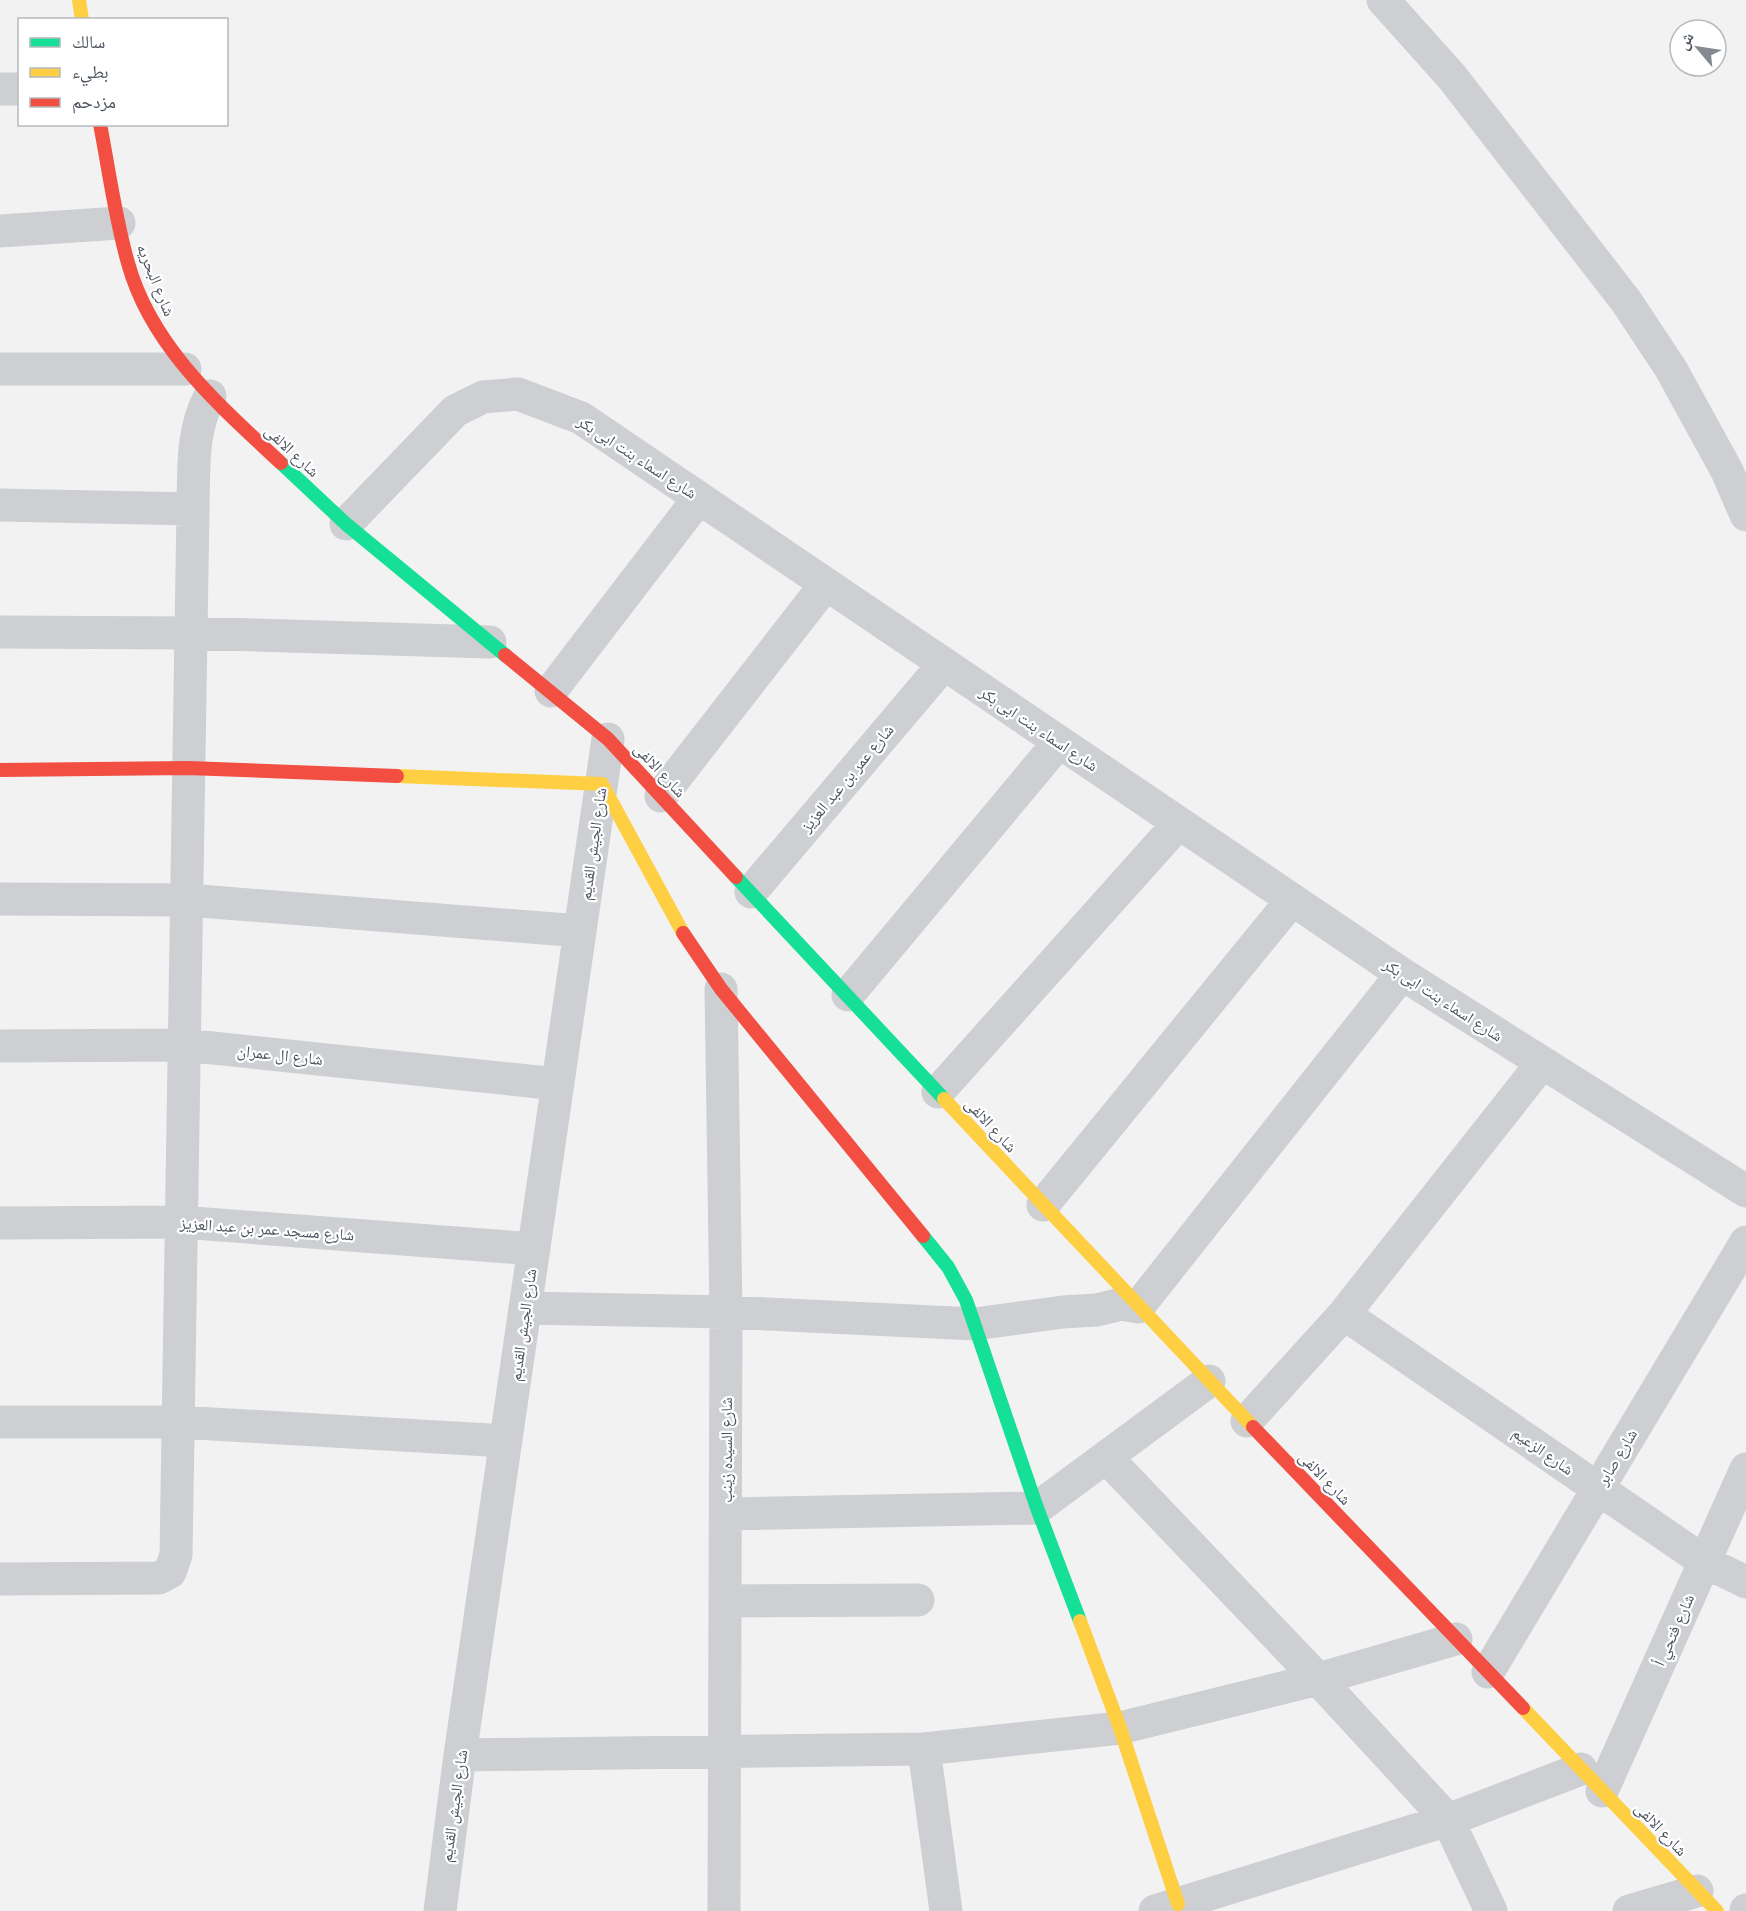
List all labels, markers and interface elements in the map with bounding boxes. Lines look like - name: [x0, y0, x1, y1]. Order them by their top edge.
- legend: [18, 18, 228, 126]
- north arrow: [1668, 18, 1728, 78]
- text: ش: [1672, 28, 1699, 53]
- text: سالك: [72, 30, 105, 53]
- text: بطيء: [72, 60, 109, 87]
- text: مزدحم: [72, 90, 116, 114]
- street label: شارع البحريه: [132, 241, 180, 319]
- street label: شارع اسماء بنت ابى بكر: [572, 410, 701, 503]
- street label: شارع الالفى: [260, 420, 324, 482]
- street label: شارع اسماء بنت ابى بكر: [975, 681, 1102, 776]
- street label: شارع عمر بن عبد العزيز: [795, 720, 898, 837]
- street label: شارع الالفى: [629, 738, 691, 802]
- street label: شارع الجيش القديم: [575, 786, 611, 902]
- street label: شارع اسماء بنت ابى بكر: [1378, 953, 1507, 1046]
- street label: شارع ال عمران: [236, 1040, 324, 1070]
- street label: شارع الالفى: [960, 1093, 1022, 1157]
- street label: شارع مسجد عمر بن عبد العزيز: [178, 1212, 355, 1246]
- street label: شارع الجيش القديم: [505, 1267, 541, 1383]
- street label: شارع السيده زينب: [716, 1397, 737, 1503]
- street label: شارع الزعيم: [1508, 1422, 1578, 1480]
- street label: شارع صابر: [1592, 1425, 1642, 1490]
- street label: شارع الالفى: [1294, 1447, 1356, 1509]
- street label: شارع فتحي أ: [1649, 1591, 1701, 1670]
- street label: شارع الجيش القديم: [436, 1748, 472, 1864]
- street label: شارع الالفى: [1630, 1798, 1692, 1860]

